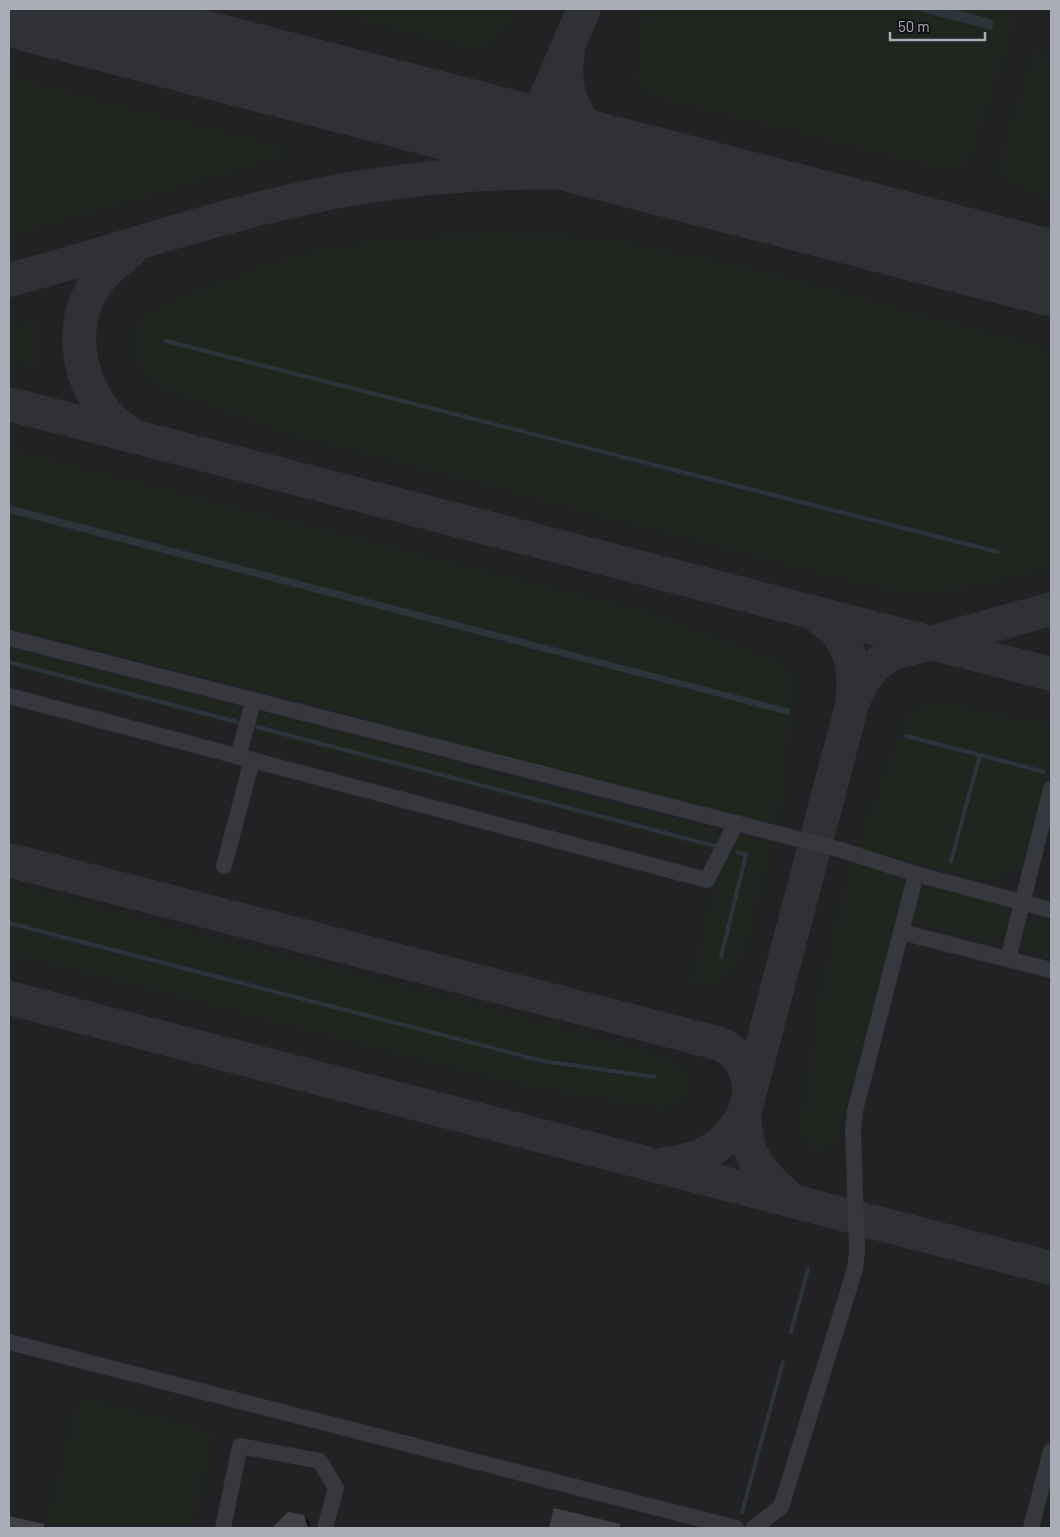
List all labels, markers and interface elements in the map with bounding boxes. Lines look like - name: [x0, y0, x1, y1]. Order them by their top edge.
- scale bar: [890, 10, 985, 42]
- text: 50 m: [898, 17, 930, 35]

